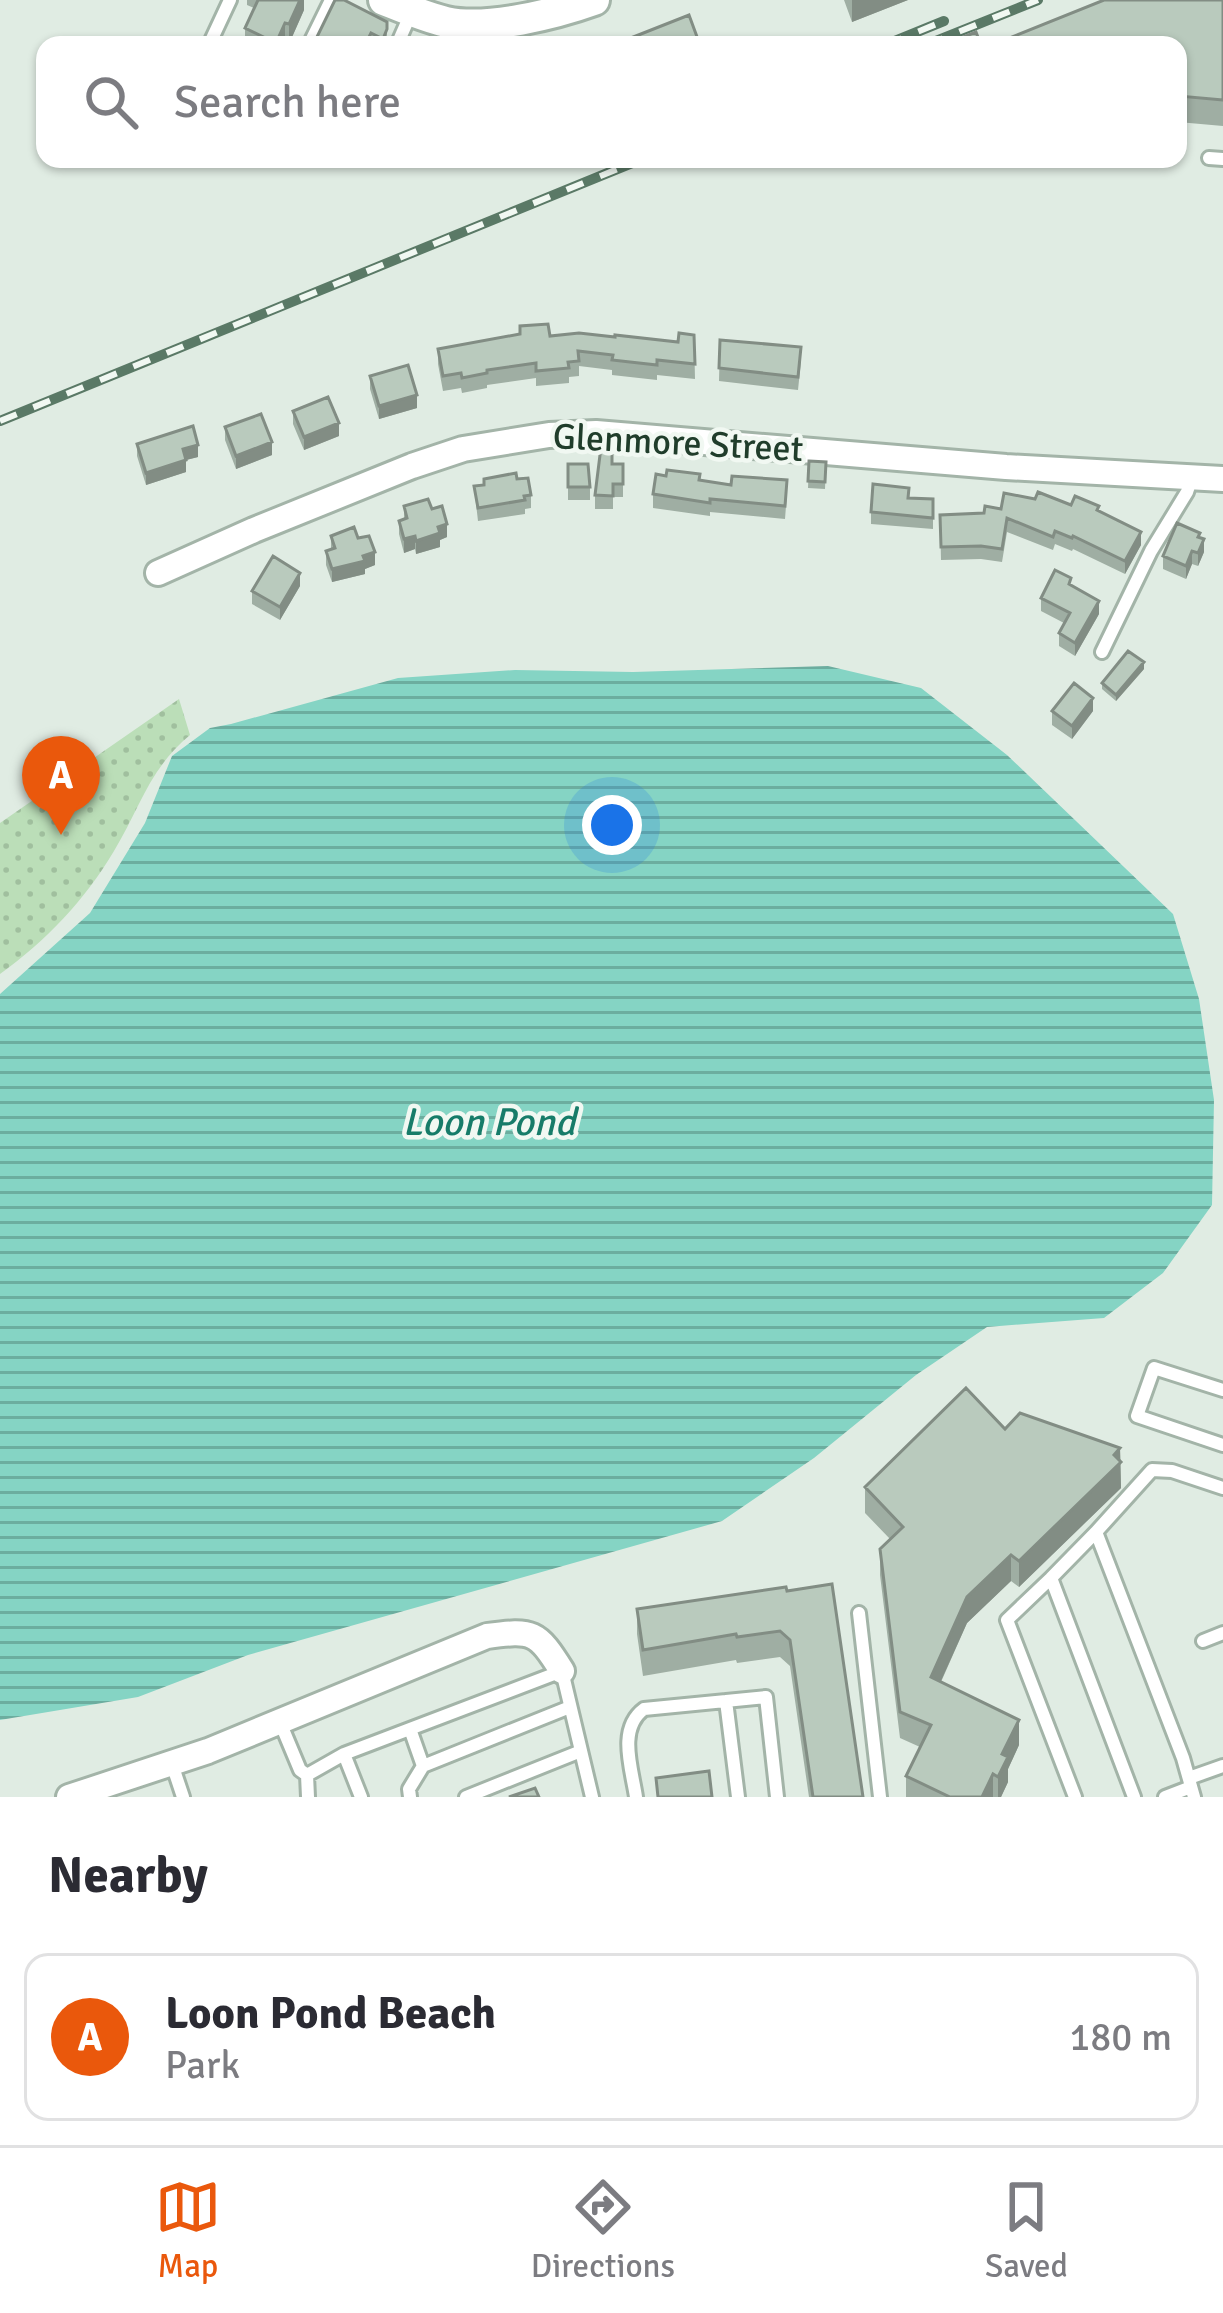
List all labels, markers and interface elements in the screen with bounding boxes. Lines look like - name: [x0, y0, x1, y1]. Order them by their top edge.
- search box: [36, 36, 1187, 168]
- icon: search: [78, 69, 144, 135]
- text: Search here: [174, 75, 401, 130]
- street label: Glenmore Street: [552, 414, 804, 472]
- pin: A: [22, 736, 100, 835]
- your location: [582, 795, 642, 855]
- water label: Loon Pond: [402, 1098, 580, 1146]
- text: Nearby: [48, 1844, 208, 1907]
- text: Loon Pond Beach: [165, 1986, 496, 2041]
- text: A: [78, 2013, 102, 2061]
- text: 180 m: [1069, 2013, 1172, 2061]
- text: Park: [165, 2041, 240, 2089]
- tab: Map: [155, 2174, 221, 2287]
- tab: Directions: [531, 2174, 675, 2287]
- tab: Saved: [985, 2174, 1068, 2287]

